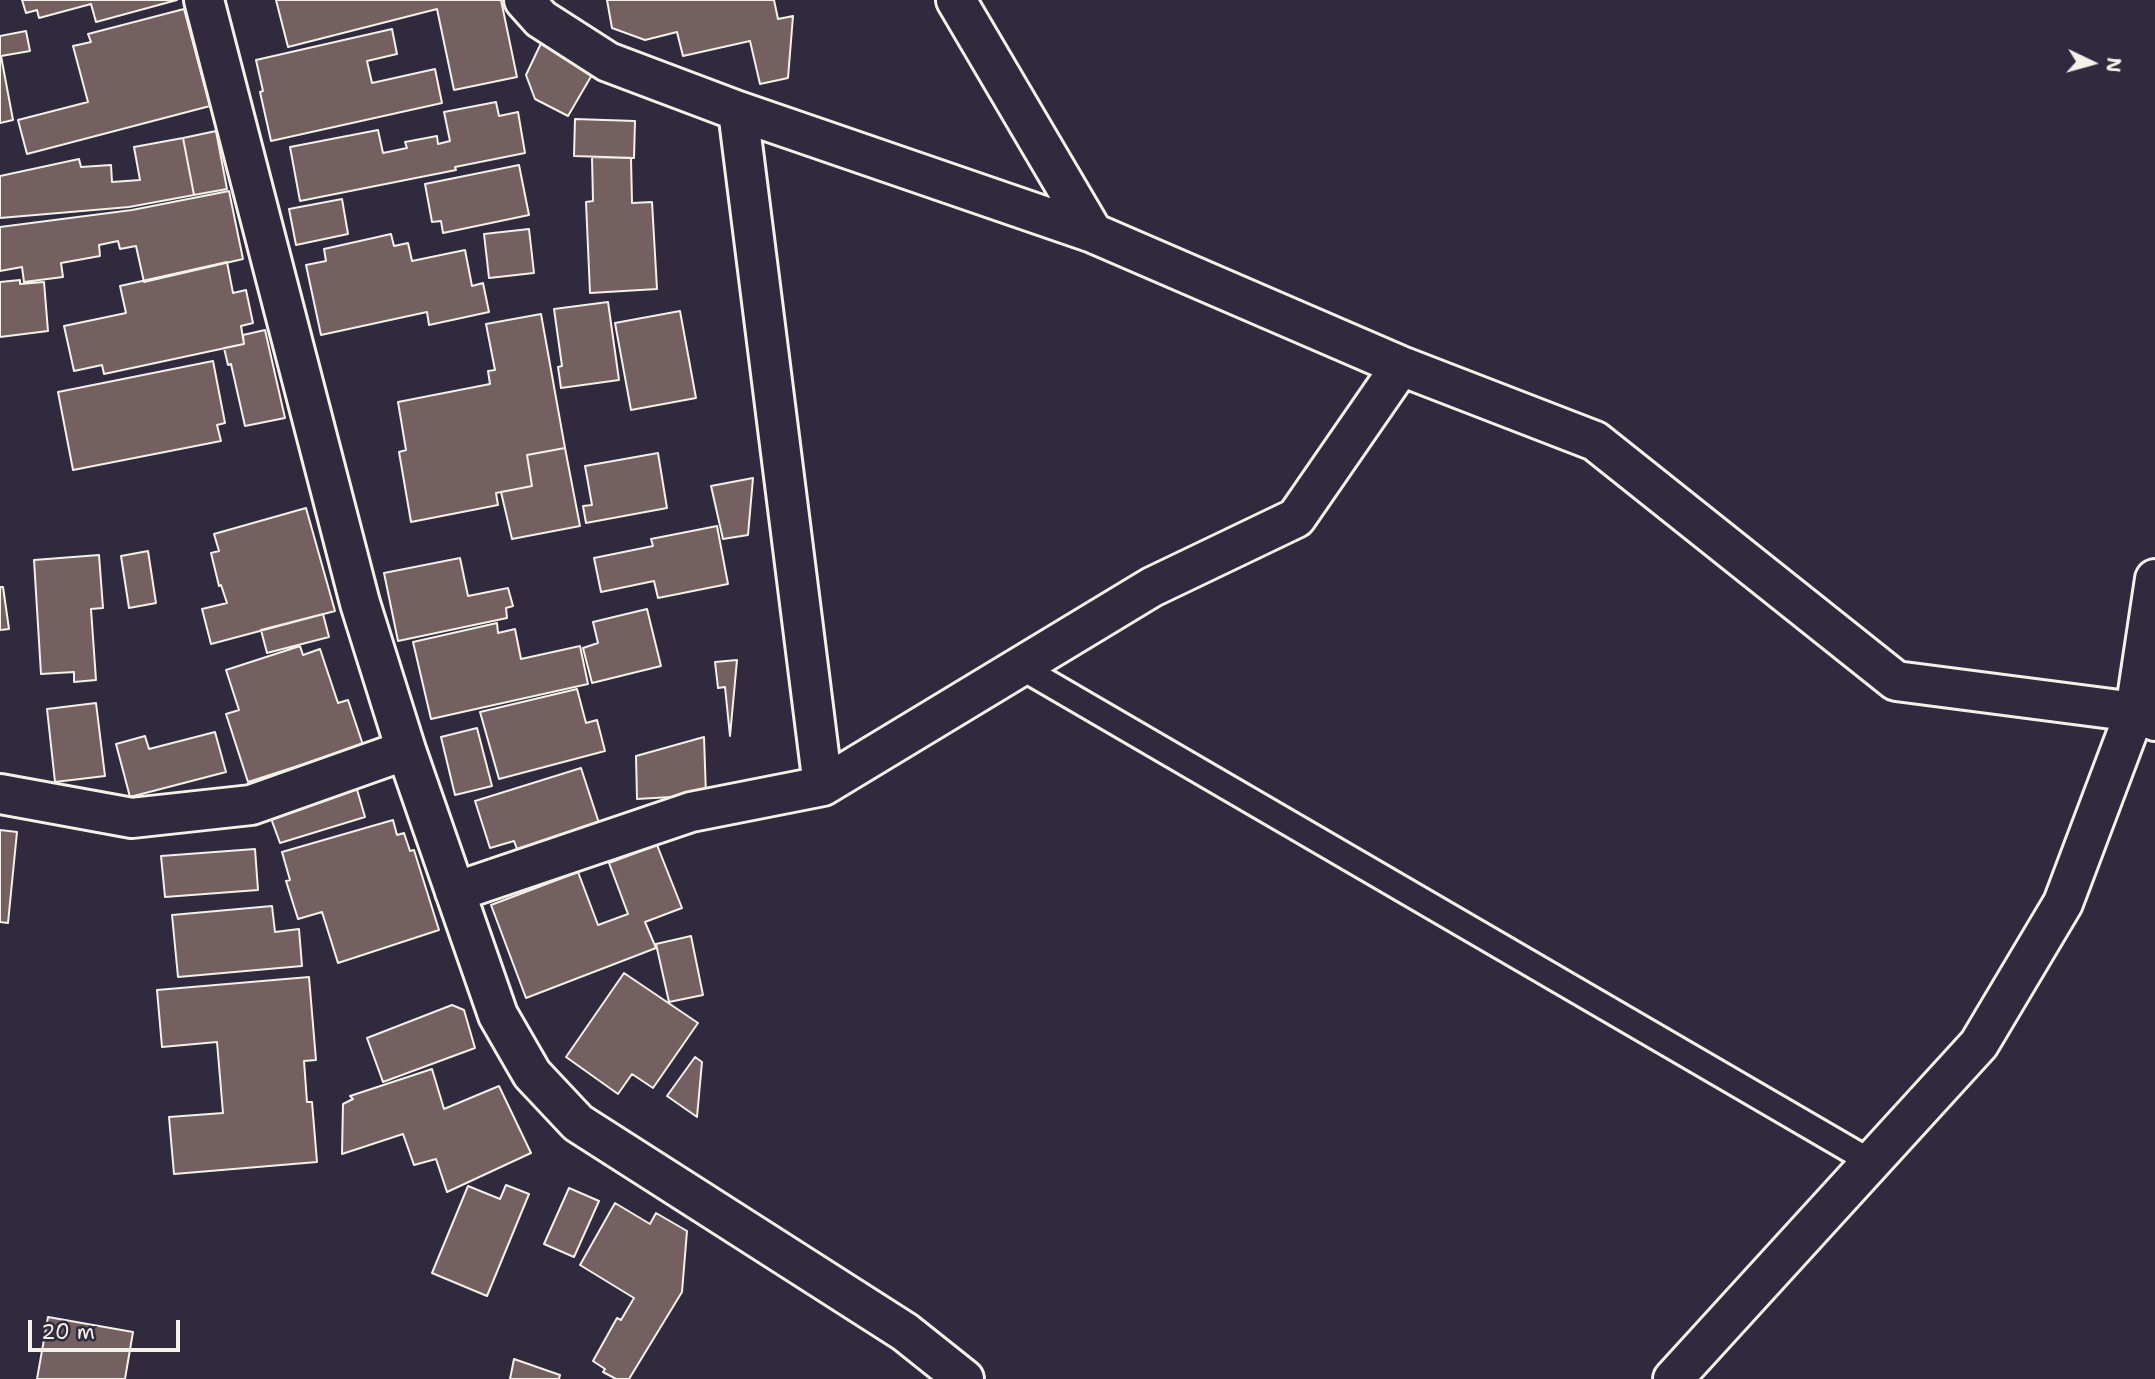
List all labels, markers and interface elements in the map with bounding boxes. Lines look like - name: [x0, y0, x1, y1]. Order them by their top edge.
- north arrow: [2057, 28, 2127, 98]
- text: N: [2100, 56, 2127, 73]
- scale bar: [32, 1306, 184, 1350]
- text: 20 m: [41, 1318, 95, 1346]

